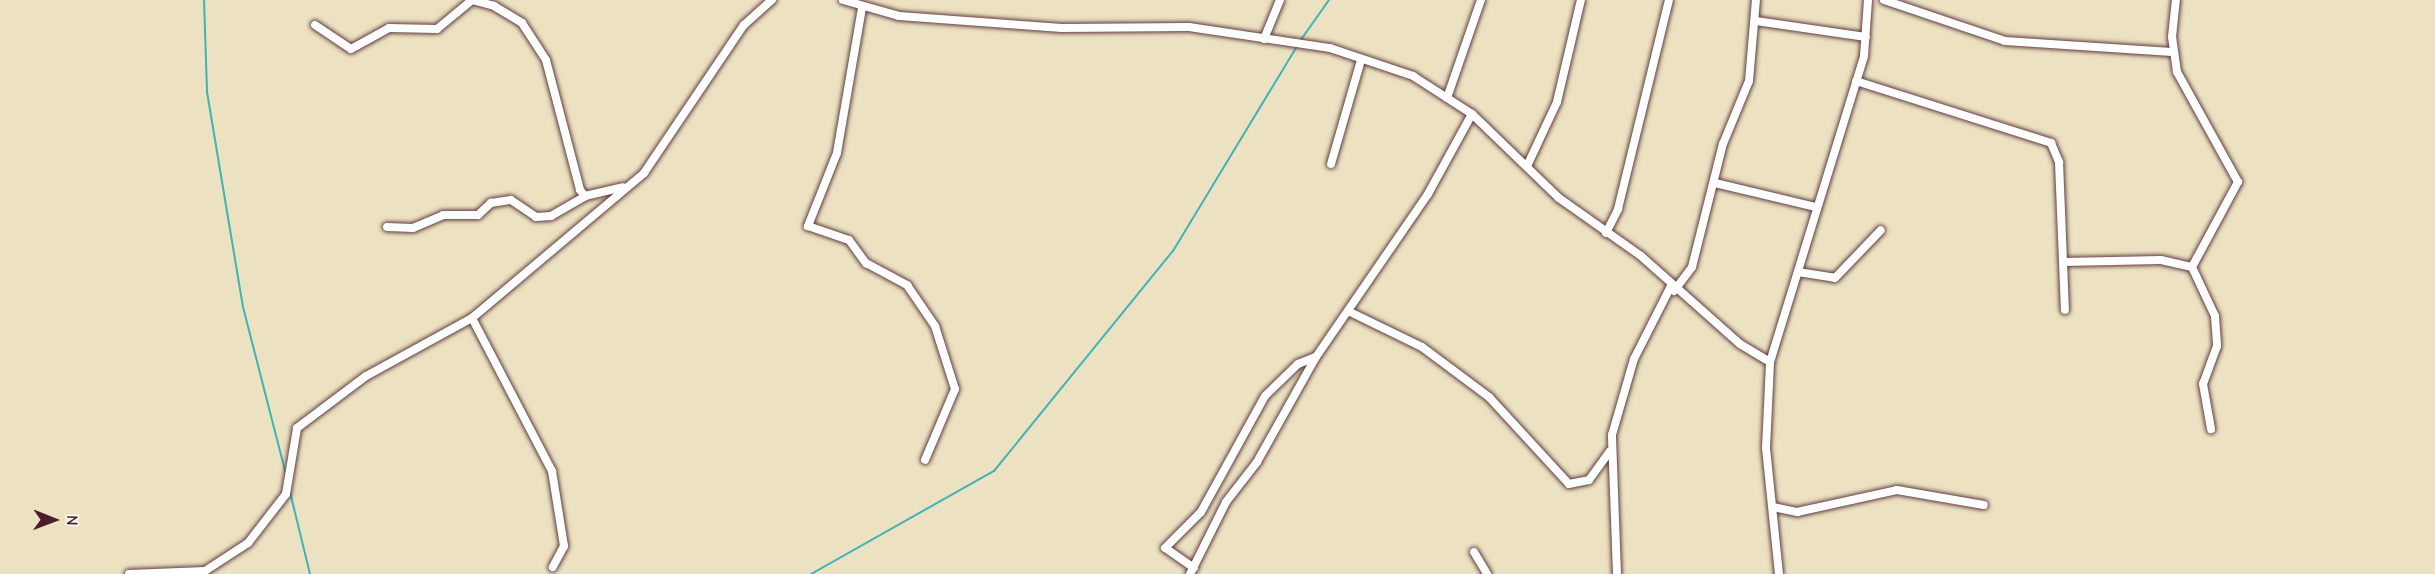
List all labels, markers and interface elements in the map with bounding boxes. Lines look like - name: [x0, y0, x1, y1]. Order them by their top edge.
- north arrow: [24, 490, 84, 550]
- text: N: [63, 515, 81, 526]

